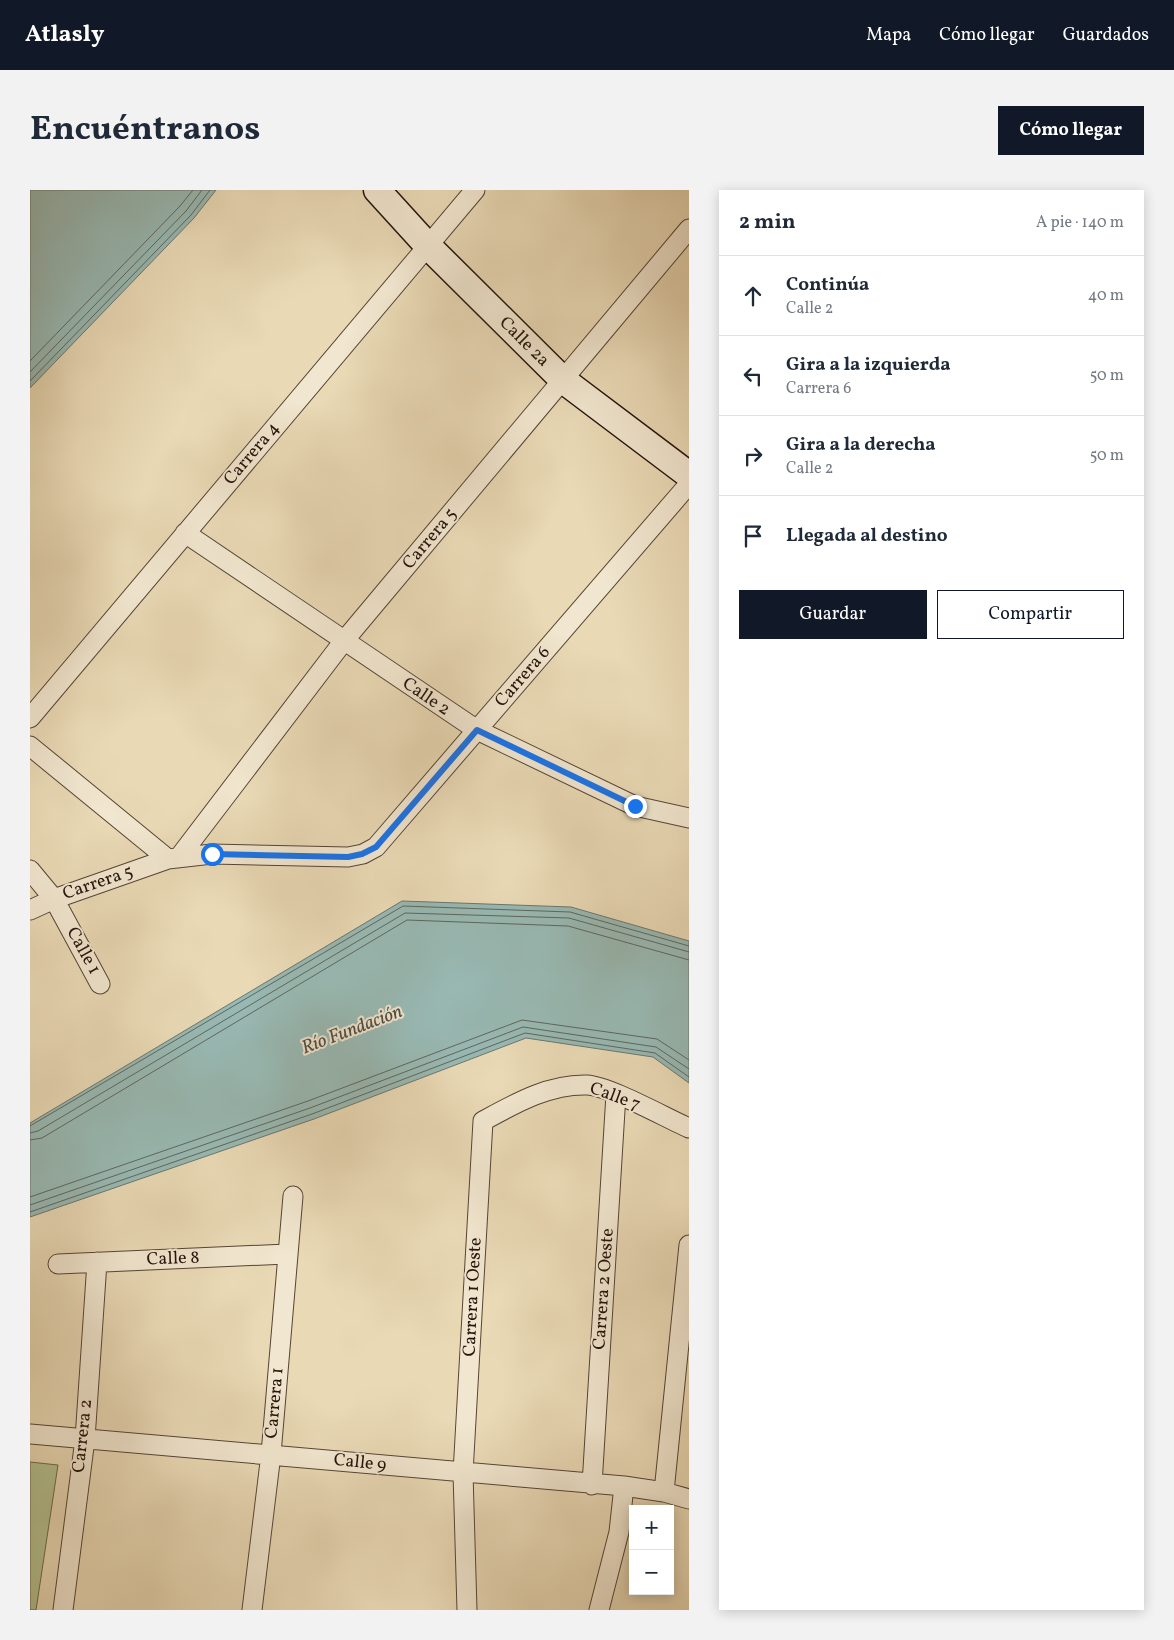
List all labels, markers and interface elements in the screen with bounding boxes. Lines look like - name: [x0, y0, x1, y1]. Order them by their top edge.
- text: Atlasly: [25, 18, 104, 52]
- text: Mapa: [866, 23, 911, 48]
- text: Cómo llegar: [939, 23, 1035, 48]
- text: Guardados: [1063, 23, 1149, 48]
- text: Encuéntranos: [30, 106, 260, 154]
- button: Cómo llegar: [998, 106, 1144, 155]
- text: 2 min: [739, 208, 796, 237]
- text: A pie · 140 m: [1036, 212, 1124, 234]
- text: Continúa: [786, 272, 869, 298]
- icon: ahead: [739, 282, 767, 310]
- text: 40 m: [1088, 285, 1124, 307]
- text: Calle 2: [786, 298, 833, 320]
- street label: Calle 2a: [493, 311, 555, 373]
- text: Gira a la izquierda: [786, 352, 951, 378]
- icon: left: [739, 362, 767, 390]
- text: 50 m: [1090, 365, 1124, 387]
- text: Carrera 6: [786, 378, 851, 400]
- street label: Carrera 4: [218, 417, 286, 491]
- text: Gira a la derecha: [786, 432, 936, 458]
- icon: right: [739, 442, 767, 470]
- text: 50 m: [1090, 445, 1124, 467]
- text: Calle 2: [786, 458, 833, 480]
- street label: Carrera 5: [397, 503, 463, 575]
- icon: arrive: [739, 522, 767, 550]
- text: Llegada al destino: [786, 523, 948, 549]
- button: Guardar: [739, 590, 927, 639]
- button: Compartir: [937, 590, 1124, 639]
- street label: Carrera 6: [489, 641, 557, 713]
- street label: Calle 2: [397, 672, 455, 722]
- route end: [624, 795, 647, 818]
- route start: [201, 843, 224, 866]
- street label: Carrera 5: [59, 859, 137, 907]
- street label: Calle 1: [60, 923, 106, 979]
- water label: Río Fundación: [298, 999, 406, 1061]
- street label: Calle 7: [586, 1076, 644, 1118]
- street label: Carrera 2 Oeste: [587, 1227, 621, 1351]
- street label: Carrera 1 Oeste: [457, 1237, 489, 1357]
- street label: Calle 8: [146, 1246, 200, 1272]
- street label: Carrera 1: [259, 1366, 291, 1440]
- street label: Carrera 2: [67, 1398, 99, 1474]
- street label: Calle 9: [332, 1448, 388, 1478]
- map controls: [629, 1505, 674, 1595]
- button: +: [629, 1505, 674, 1550]
- button: −: [629, 1550, 674, 1595]

